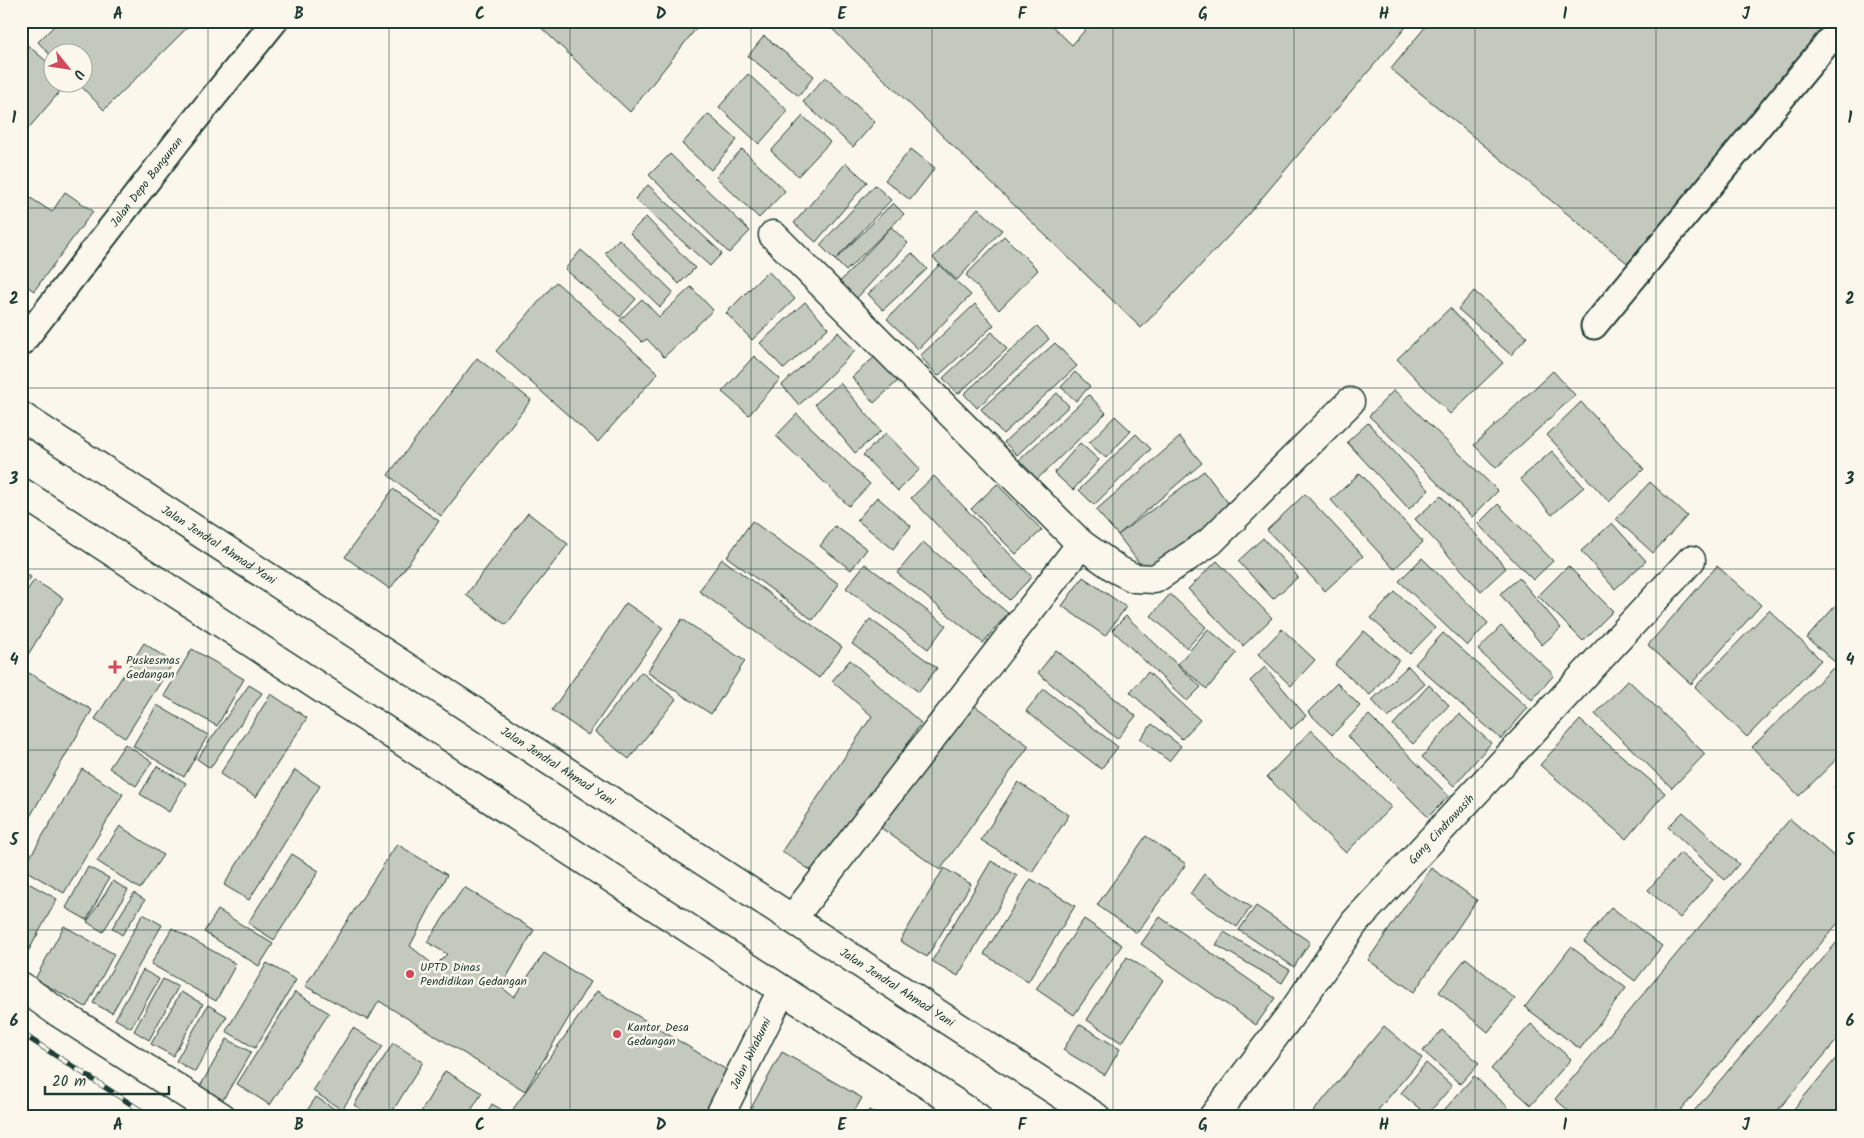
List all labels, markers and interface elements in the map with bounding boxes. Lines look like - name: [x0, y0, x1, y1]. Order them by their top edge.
- text: A: [113, 2, 123, 27]
- text: B: [294, 2, 304, 27]
- text: C: [475, 2, 485, 27]
- text: D: [656, 2, 667, 27]
- text: E: [838, 2, 848, 27]
- text: F: [1018, 2, 1028, 27]
- text: G: [1198, 2, 1208, 27]
- text: H: [1379, 2, 1389, 27]
- text: I: [1563, 2, 1568, 27]
- text: J: [1742, 2, 1751, 27]
- north arrow: [42, 42, 92, 92]
- text: U: [66, 65, 90, 84]
- text: 1: [12, 106, 17, 131]
- text: 1: [1848, 106, 1853, 131]
- street label: Jalan Depo Bangunan: [106, 133, 188, 231]
- text: 2: [9, 287, 19, 312]
- text: 2: [1845, 287, 1855, 312]
- text: 3: [9, 467, 19, 492]
- text: 3: [1845, 467, 1855, 492]
- street label: Jalan Jendral Ahmad Yani: [157, 501, 280, 590]
- text: 4: [10, 648, 19, 673]
- text: 4: [1846, 648, 1855, 673]
- place label: Puskesmas Gedangan: [126, 651, 180, 684]
- marker: Puskesmas Gedangan: [108, 660, 122, 674]
- street label: Jalan Jendral Ahmad Yani: [497, 722, 620, 812]
- street label: Gang Cindrawasih: [1404, 790, 1479, 869]
- text: 5: [9, 828, 20, 853]
- text: 5: [1845, 828, 1856, 853]
- street label: Jalan Jendral Ahmad Yani: [836, 943, 959, 1033]
- place label: UPTD Dinas Pendidikan Gedangan: [420, 958, 527, 991]
- marker: UPTD Dinas Pendidikan Gedangan: [404, 968, 416, 980]
- text: 6: [10, 1009, 19, 1034]
- text: 6: [1846, 1009, 1855, 1034]
- street label: Jalan Wirabumi: [725, 1014, 777, 1093]
- place label: Kantor Desa Gedangan: [627, 1018, 689, 1051]
- marker: Kantor Desa Gedangan: [611, 1028, 623, 1040]
- scale bar: [45, 1063, 169, 1095]
- text: 20 m: [52, 1070, 86, 1094]
- text: A: [113, 1113, 123, 1138]
- text: B: [294, 1113, 304, 1138]
- text: C: [475, 1113, 485, 1138]
- text: D: [656, 1113, 667, 1138]
- text: E: [838, 1113, 848, 1138]
- text: F: [1018, 1113, 1028, 1138]
- text: G: [1198, 1113, 1208, 1138]
- text: H: [1379, 1113, 1389, 1138]
- text: I: [1563, 1113, 1568, 1138]
- text: J: [1742, 1113, 1751, 1138]

